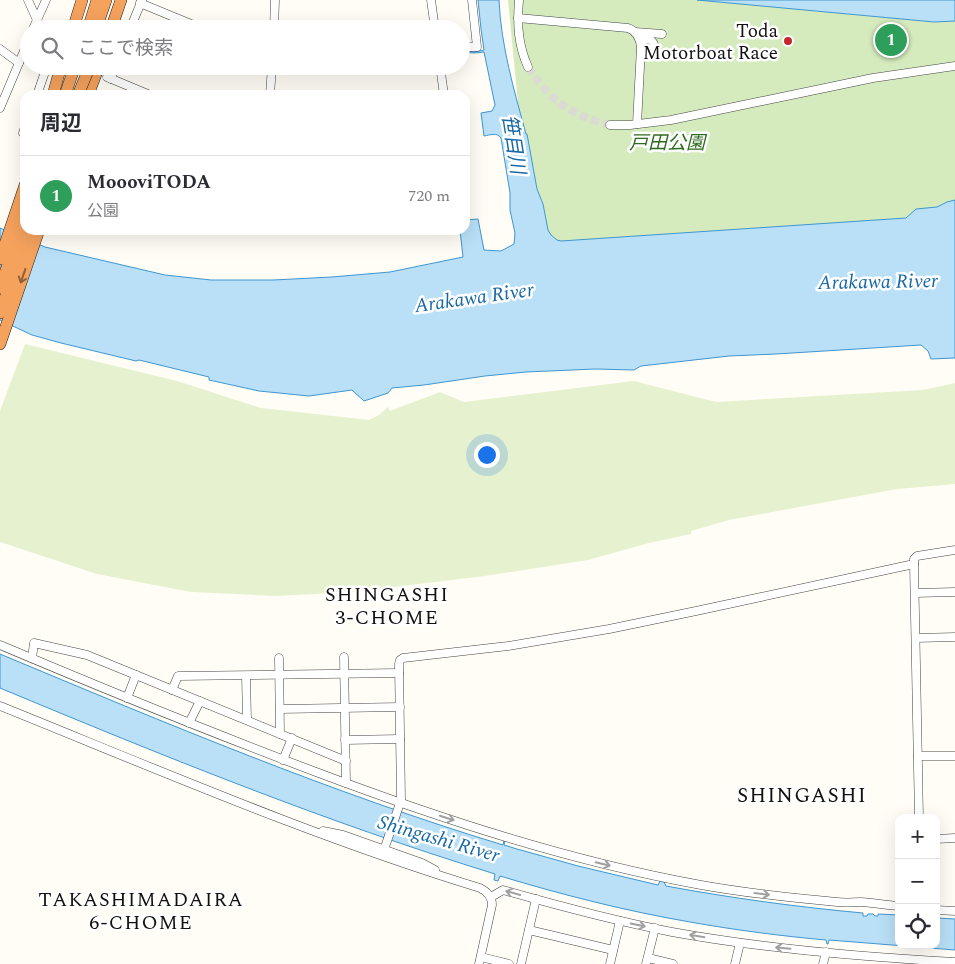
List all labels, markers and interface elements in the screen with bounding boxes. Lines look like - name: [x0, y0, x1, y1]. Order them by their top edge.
- place label: Toda Motorboat Race: [643, 17, 779, 68]
- search box: [20, 20, 470, 75]
- pin: 1: [875, 21, 907, 59]
- icon: search: [38, 34, 66, 62]
- text: ここで検索: [78, 34, 173, 63]
- marker: Toda Motorboat Race: [782, 35, 794, 47]
- text: 周辺: [40, 108, 82, 140]
- water label: 笹目川: [494, 112, 533, 178]
- park label: 戸田公園: [629, 129, 708, 158]
- text: MoooviTODA: [87, 168, 211, 197]
- text: 1: [52, 184, 60, 208]
- text: 720 m: [408, 184, 450, 208]
- text: 公園: [87, 199, 119, 223]
- water label: Arakawa River: [817, 266, 939, 298]
- one-way arrow: [18, 268, 27, 283]
- water label: Arakawa River: [412, 275, 537, 321]
- your location: [474, 442, 500, 468]
- district label: SHINGASHI 3-CHOME: [325, 580, 449, 633]
- district label: SHINGASHI: [737, 780, 867, 812]
- water label: Shingashi River: [374, 807, 504, 871]
- one-way arrow: [439, 814, 455, 824]
- map controls: [895, 814, 940, 949]
- button: +: [895, 814, 940, 859]
- button: −: [895, 859, 940, 904]
- one-way arrow: [594, 860, 610, 869]
- district label: TAKASHIMADAIRA 6-CHOME: [38, 885, 244, 938]
- one-way arrow: [505, 887, 521, 897]
- one-way arrow: [754, 889, 770, 899]
- button: locate: [895, 904, 940, 949]
- one-way arrow: [629, 921, 645, 930]
- one-way arrow: [690, 931, 706, 941]
- one-way arrow: [775, 943, 791, 953]

